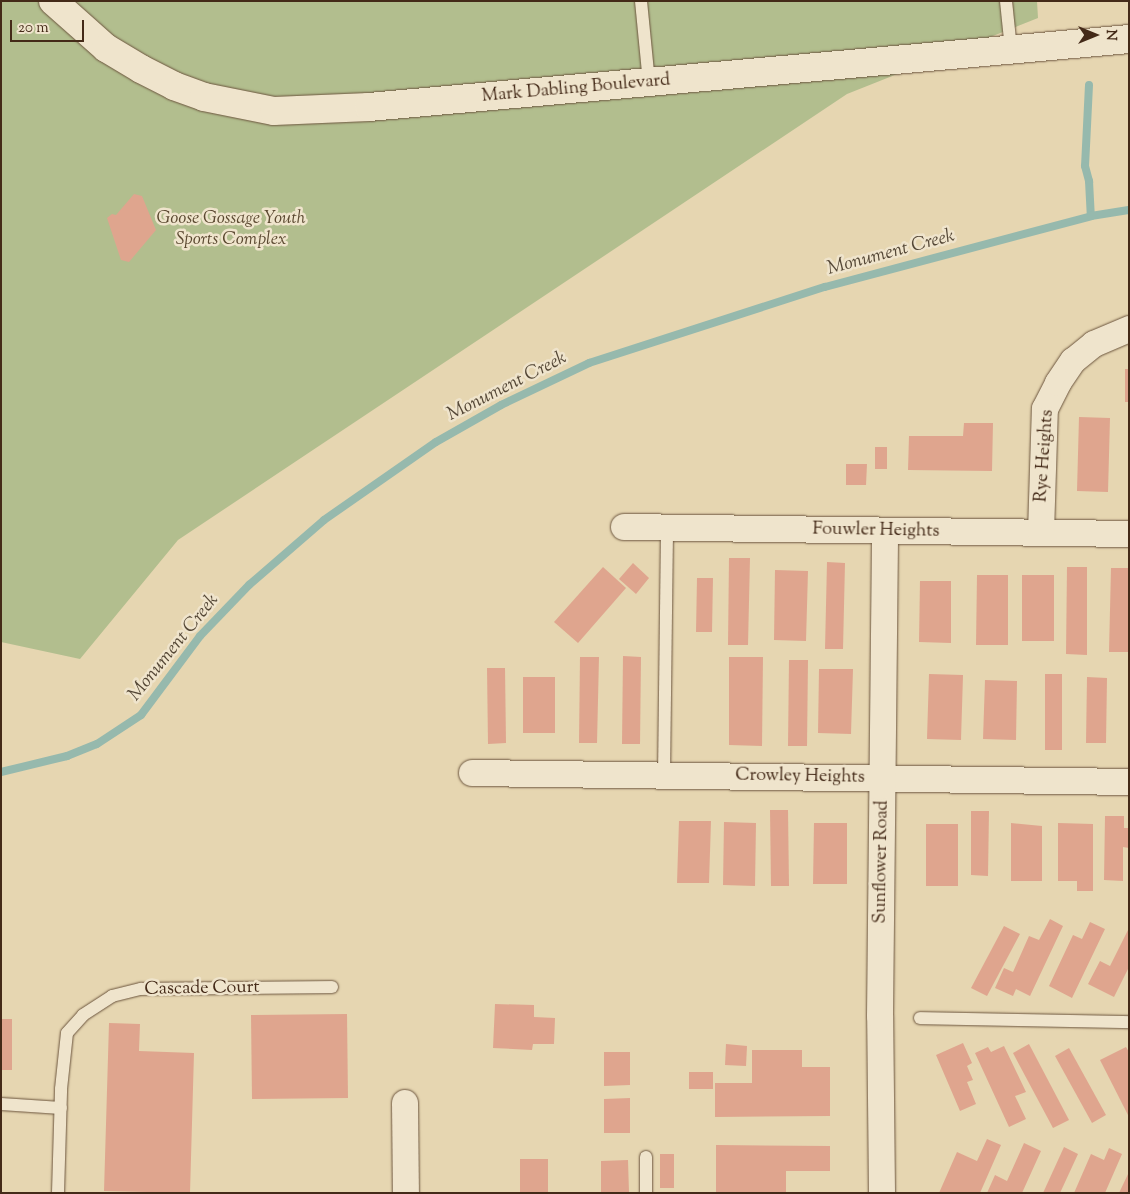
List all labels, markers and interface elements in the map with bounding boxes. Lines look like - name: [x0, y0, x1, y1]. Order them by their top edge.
- scale bar: [12, 10, 86, 42]
- north arrow: [1070, 10, 1120, 60]
- text: 20 m: [18, 18, 49, 39]
- text: N: [1100, 29, 1120, 41]
- street label: Mark Dabling Boulevard: [481, 70, 671, 108]
- park label: Goose Gossage Youth Sports Complex: [157, 209, 305, 252]
- water label: Monument Creek: [825, 225, 957, 281]
- water label: Monument Creek: [443, 347, 571, 427]
- street label: Rye Heights: [1031, 409, 1059, 503]
- street label: Fouwler Heights: [812, 519, 940, 543]
- water label: Monument Creek: [124, 590, 224, 706]
- street label: Crowley Heights: [735, 765, 865, 789]
- street label: Sunflower Road: [870, 800, 894, 924]
- street label: Cascade Court: [144, 977, 260, 1001]

